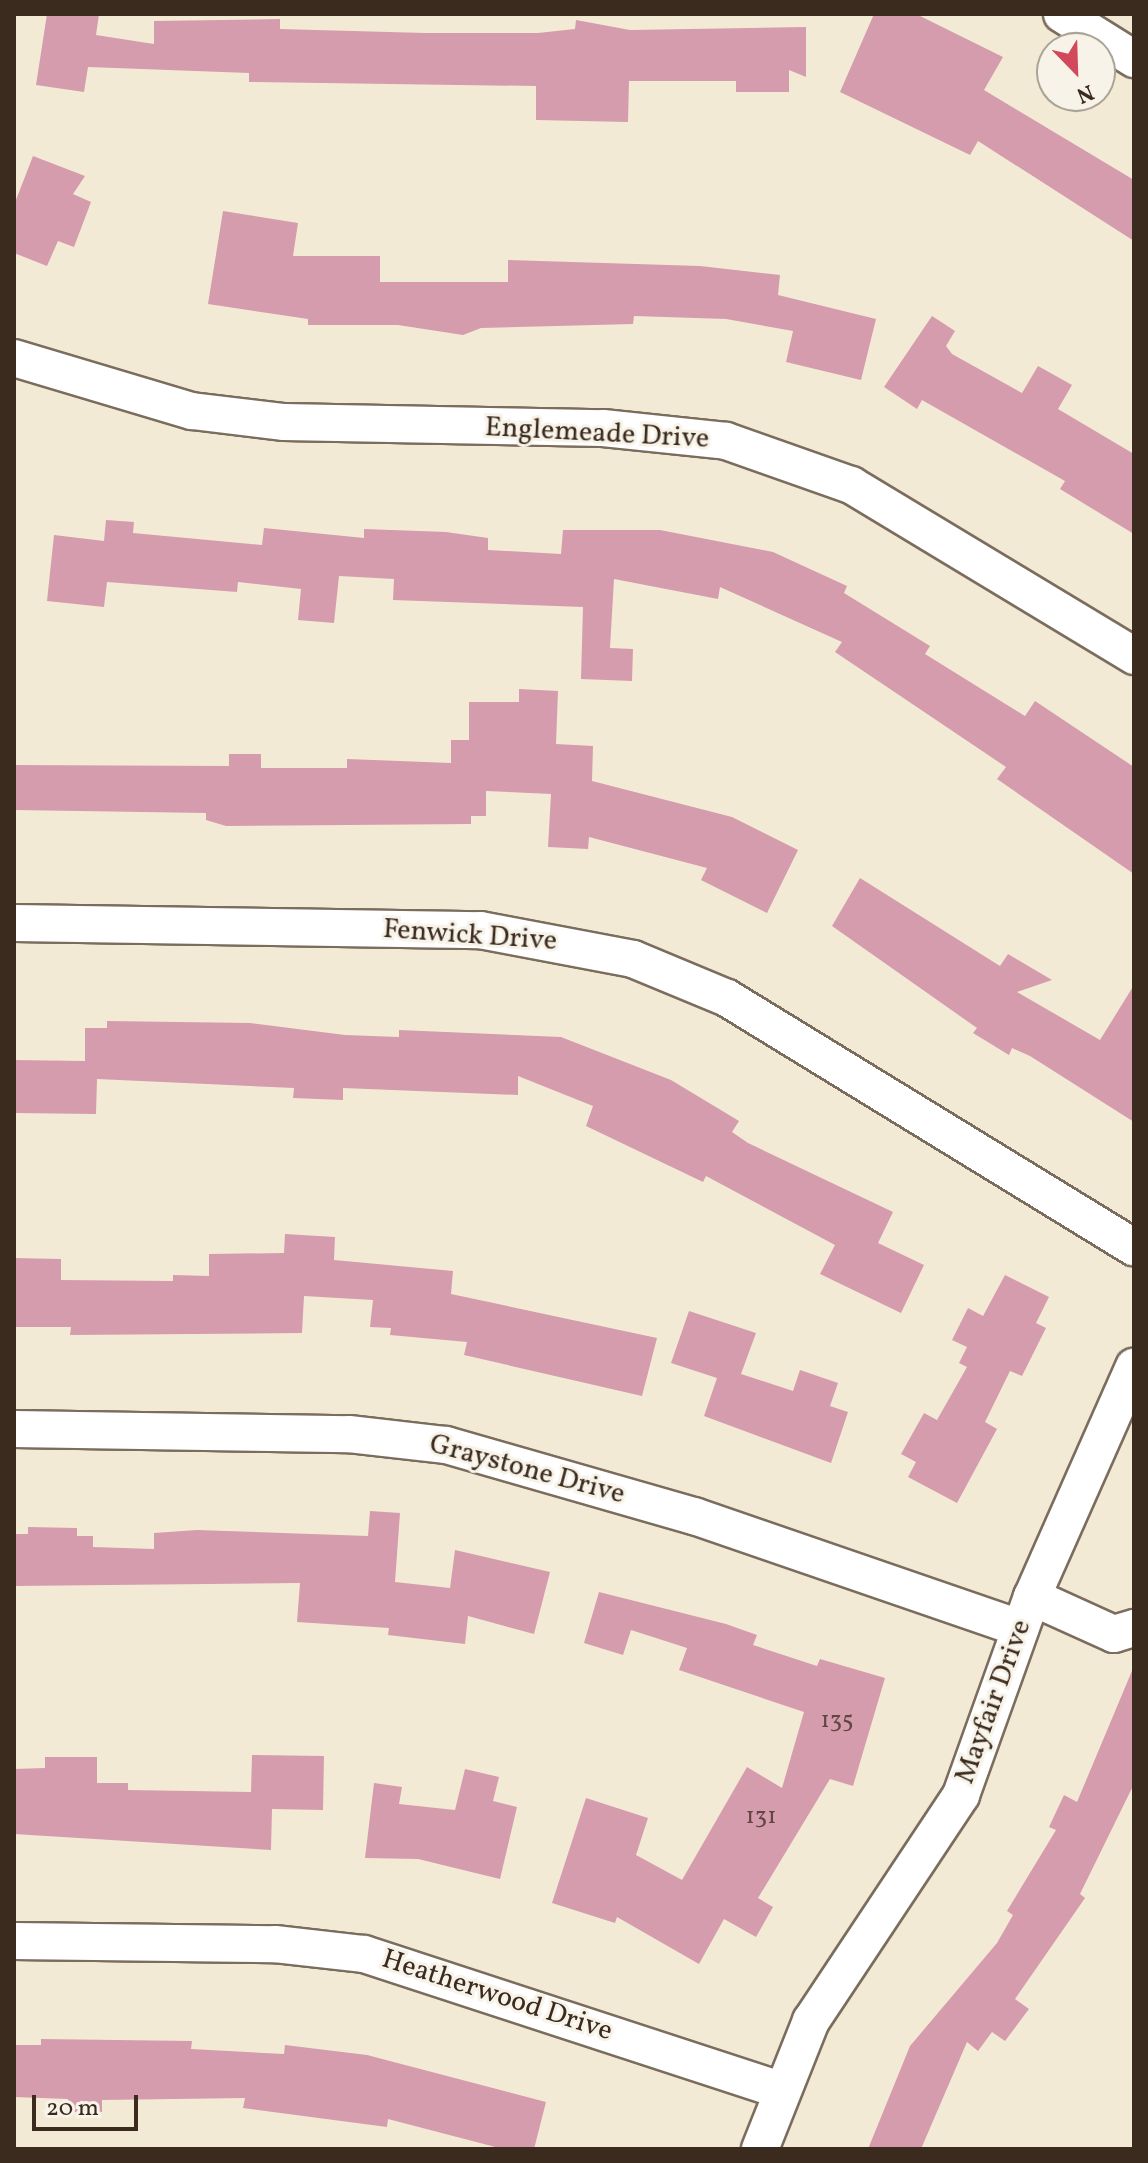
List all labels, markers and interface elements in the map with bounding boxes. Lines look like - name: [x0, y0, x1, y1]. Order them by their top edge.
- north arrow: [1036, 32, 1116, 112]
- text: N: [1071, 75, 1098, 110]
- street label: Englemeade Drive: [484, 411, 710, 457]
- street label: Fenwick Drive: [382, 913, 558, 959]
- street label: Graystone Drive: [426, 1428, 628, 1512]
- street label: Mayfair Drive: [949, 1615, 1039, 1789]
- house number: 135: [820, 1708, 854, 1736]
- house number: 131: [746, 1804, 776, 1832]
- street label: Heatherwood Drive: [378, 1943, 616, 2049]
- scale bar: [36, 2079, 142, 2129]
- text: 20 m: [46, 2092, 99, 2126]

